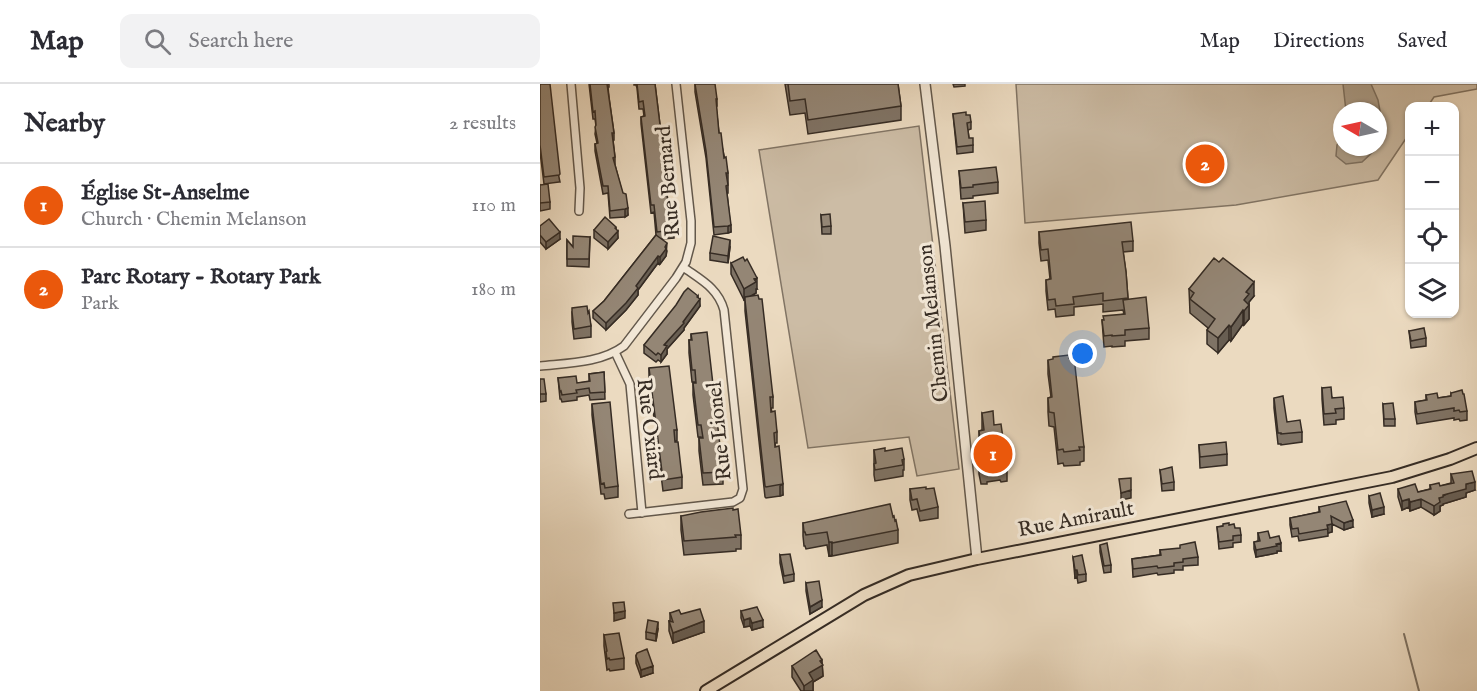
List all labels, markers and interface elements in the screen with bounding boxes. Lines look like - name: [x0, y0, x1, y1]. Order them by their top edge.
- search box: [120, 14, 540, 68]
- text: Map: [30, 24, 84, 59]
- icon: search: [141, 25, 174, 58]
- text: Search here: [189, 27, 293, 55]
- text: Map: [1200, 28, 1240, 55]
- text: Directions: [1273, 28, 1364, 55]
- text: Saved: [1397, 28, 1447, 55]
- north arrow: [1333, 102, 1387, 156]
- map controls: [1405, 102, 1459, 318]
- button: +: [1405, 102, 1459, 156]
- text: Nearby: [24, 107, 105, 140]
- text: 2 results: [449, 111, 516, 136]
- street label: Rue Bernard: [651, 124, 687, 238]
- pin: 2: [1186, 142, 1224, 187]
- button: −: [1405, 156, 1459, 210]
- text: Église St-Anselme: [81, 179, 249, 207]
- text: 1: [40, 193, 47, 218]
- text: 110 m: [472, 193, 516, 218]
- text: Church · Chemin Melanson: [81, 207, 307, 232]
- button: locate: [1405, 210, 1459, 264]
- street label: Chemin Melanson: [912, 243, 956, 403]
- text: Parc Rotary - Rotary Park: [81, 263, 321, 291]
- button: layers: [1405, 264, 1459, 318]
- text: 2: [39, 277, 48, 302]
- text: 180 m: [471, 277, 516, 302]
- text: Park: [81, 291, 119, 316]
- your location: [1068, 339, 1097, 368]
- street label: Rue Oxiard: [629, 377, 669, 482]
- street label: Rue Lionel: [701, 380, 739, 482]
- pin: 1: [974, 432, 1012, 476]
- street label: Rue Amirault: [1016, 496, 1136, 544]

